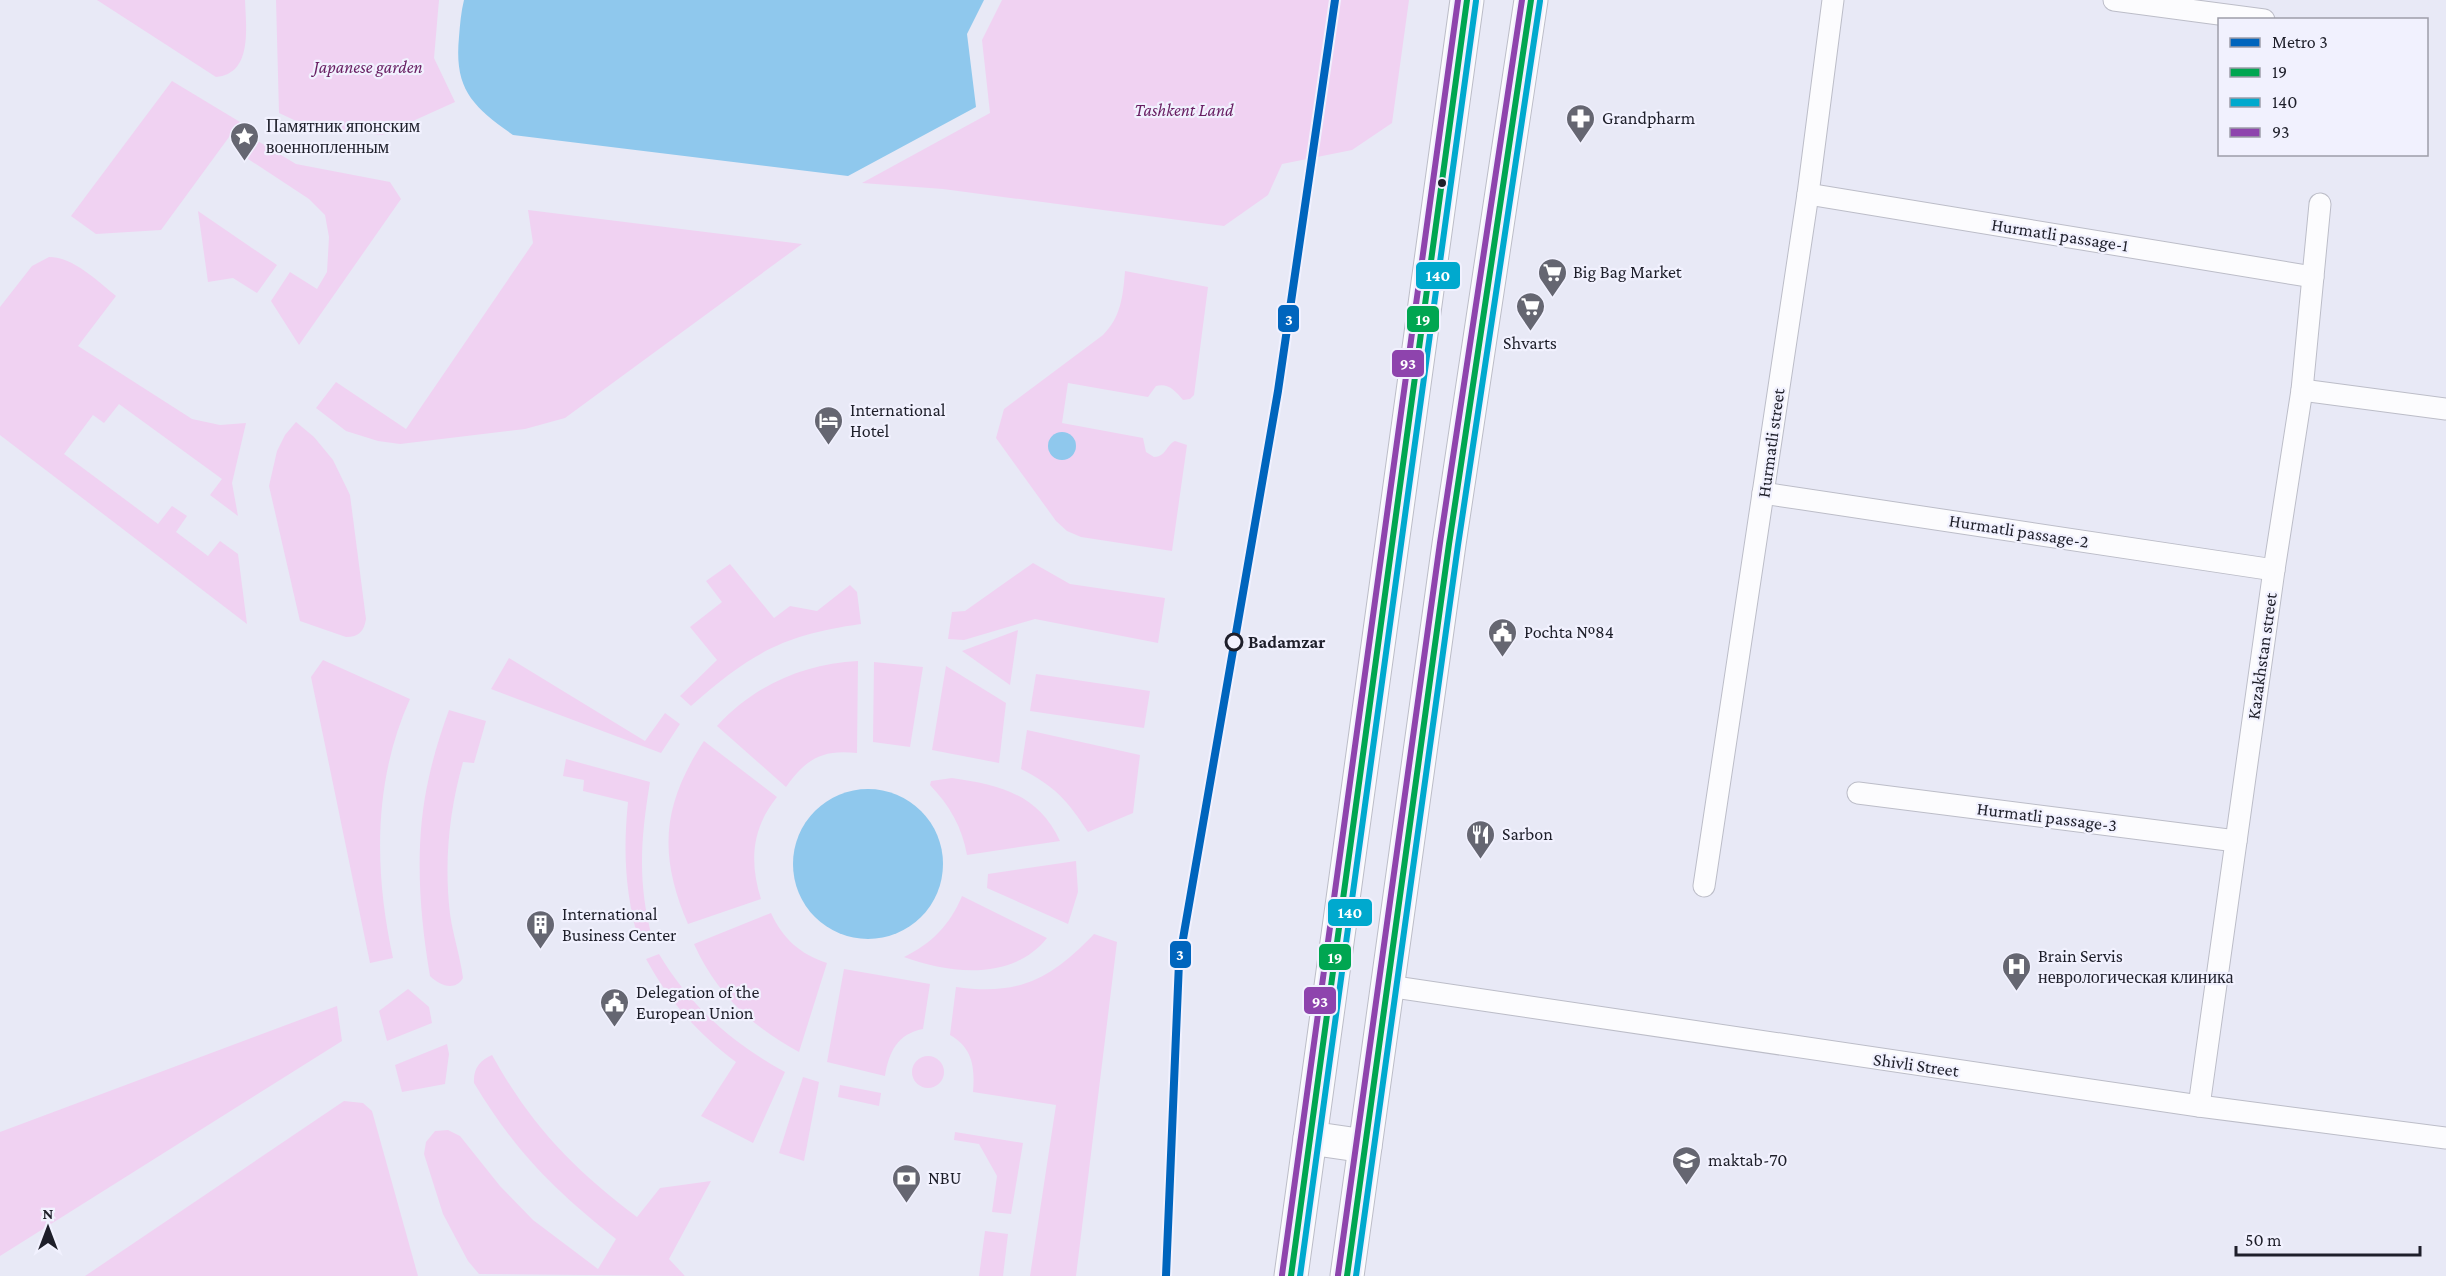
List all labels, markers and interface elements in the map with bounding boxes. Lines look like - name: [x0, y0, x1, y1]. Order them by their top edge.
- legend: [2218, 18, 2428, 156]
- text: Metro 3: [2272, 32, 2328, 52]
- park label: Japanese garden: [310, 57, 423, 77]
- text: 19: [2272, 62, 2287, 82]
- text: 140: [2272, 92, 2297, 112]
- park label: Tashkent Land: [1134, 100, 1234, 120]
- pharmacy icon: Grandpharm: [1565, 102, 1597, 144]
- place label: Grandpharm: [1602, 108, 1696, 128]
- place label: Памятник японским военнопленным: [266, 116, 420, 157]
- place icon: Памятник японским военнопленным: [229, 120, 261, 162]
- text: 93: [2272, 122, 2289, 142]
- unlabelled marker: [1436, 177, 1448, 189]
- street label: Hurmatli passage-1: [1990, 214, 2130, 256]
- supermarket icon: Big Bag Market: [1536, 256, 1568, 298]
- line badge: 140: [1415, 261, 1461, 290]
- place label: Big Bag Market: [1573, 262, 1683, 282]
- text: 140: [1426, 267, 1450, 284]
- supermarket icon: Shvarts: [1514, 290, 1546, 332]
- line badge: 3: [1277, 304, 1300, 333]
- line badge: 19: [1406, 305, 1440, 333]
- text: 3: [1285, 311, 1293, 328]
- text: 19: [1416, 311, 1430, 328]
- place label: Shvarts: [1503, 333, 1557, 353]
- line badge: 93: [1391, 349, 1425, 378]
- text: 93: [1400, 355, 1416, 372]
- street label: Hurmatli street: [1753, 386, 1789, 499]
- place label: International Hotel: [850, 400, 946, 441]
- hotel icon: International Hotel: [813, 404, 845, 446]
- street label: Hurmatli passage-2: [1948, 510, 2090, 552]
- street label: Kazakhstan street: [2243, 590, 2281, 721]
- public building icon: Pochta №84: [1487, 616, 1519, 658]
- place label: Pochta №84: [1524, 622, 1614, 642]
- place label: Badamzar: [1248, 632, 1325, 652]
- marker: Badamzar: [1225, 633, 1243, 651]
- street label: Hurmatli passage-3: [1976, 798, 2118, 836]
- restaurant icon: Sarbon: [1465, 818, 1497, 860]
- place label: Sarbon: [1502, 824, 1553, 844]
- line badge: 140: [1327, 898, 1373, 927]
- place label: International Business Center: [562, 904, 677, 945]
- text: 140: [1338, 904, 1362, 921]
- building icon: International Business Center: [525, 908, 557, 950]
- line badge: 3: [1169, 940, 1192, 969]
- line badge: 19: [1318, 943, 1352, 971]
- text: 3: [1176, 946, 1184, 963]
- place label: Brain Servis неврологическая клиника: [2038, 946, 2234, 987]
- text: 19: [1328, 949, 1342, 966]
- hospital icon: Brain Servis неврологическая клиника: [2001, 950, 2033, 992]
- place label: Delegation of the European Union: [636, 982, 759, 1023]
- public building icon: Delegation of the European Union: [599, 986, 631, 1028]
- line badge: 93: [1303, 986, 1337, 1015]
- text: 93: [1312, 993, 1328, 1010]
- street label: Shivli Street: [1872, 1049, 1961, 1081]
- school or university icon: maktab-70: [1671, 1144, 1703, 1186]
- place label: maktab-70: [1708, 1150, 1787, 1170]
- bank icon: NBU: [891, 1162, 923, 1204]
- place label: NBU: [928, 1168, 961, 1188]
- north arrow: [18, 1198, 78, 1258]
- text: N: [43, 1205, 54, 1222]
- scale bar: [2236, 1219, 2420, 1257]
- text: 50 m: [2245, 1230, 2282, 1250]

